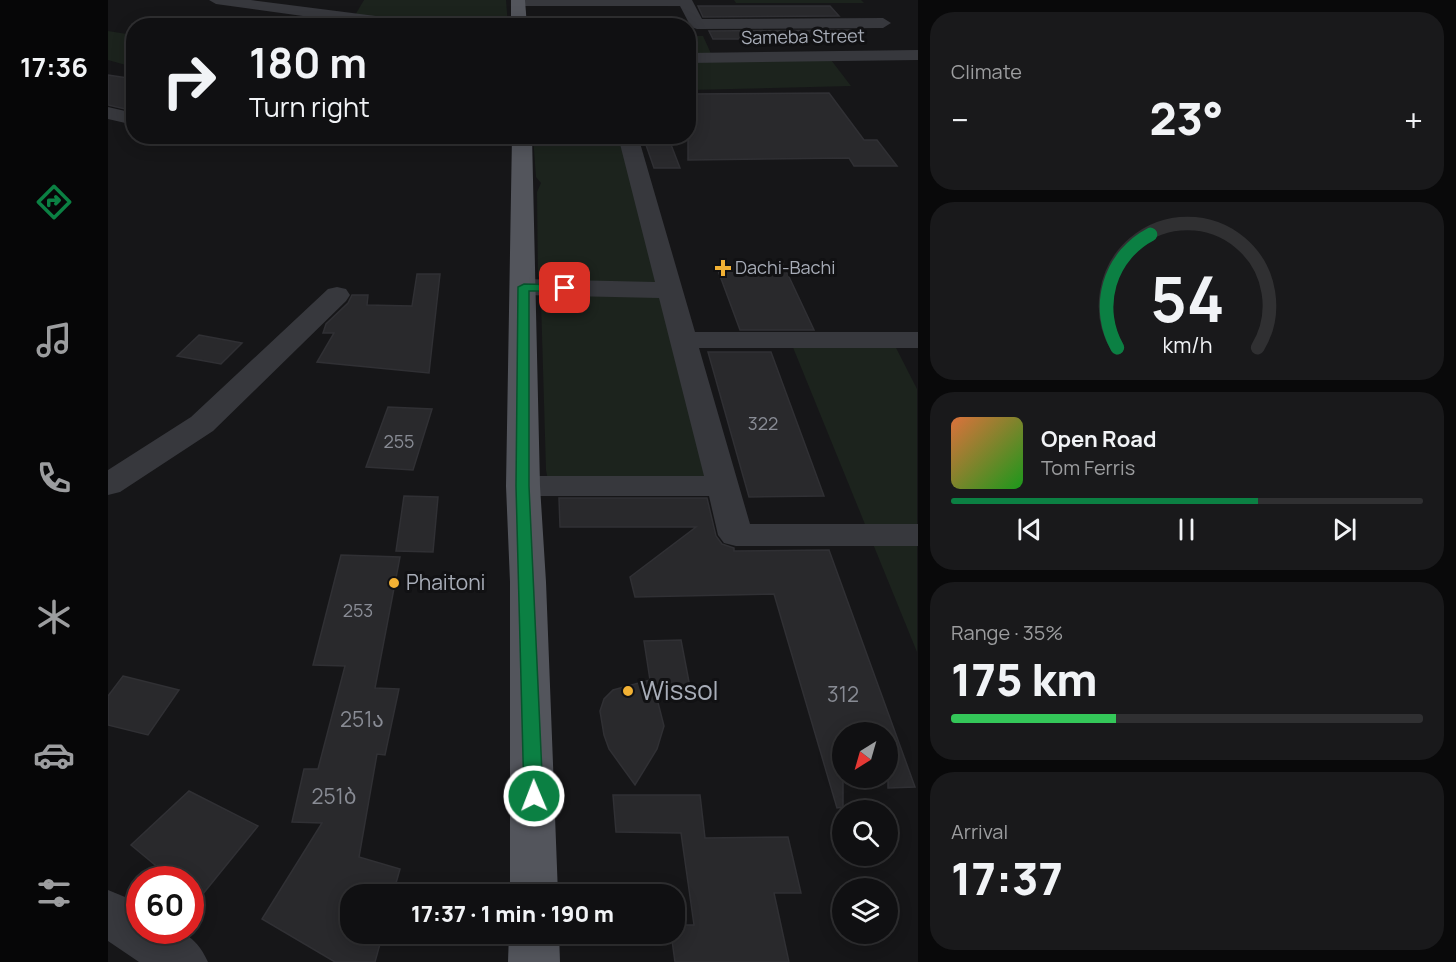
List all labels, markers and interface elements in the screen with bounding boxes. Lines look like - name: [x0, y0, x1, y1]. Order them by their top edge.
- street label: Sameba Street: [741, 23, 865, 49]
- text: 180 m: [249, 33, 367, 91]
- icon: right: [150, 42, 228, 120]
- text: 17:36: [20, 48, 88, 85]
- text: Climate: [951, 58, 1022, 85]
- text: 23°: [1149, 87, 1223, 149]
- text: Turn right: [249, 88, 370, 125]
- text: −: [951, 97, 969, 142]
- text: +: [1404, 97, 1423, 142]
- icon: directions: [33, 181, 75, 223]
- place label: Dachi-Bachi: [735, 255, 835, 279]
- text: 54: [1150, 255, 1224, 341]
- marker: Dachi-Bachi: [716, 261, 730, 275]
- pin: [539, 262, 590, 313]
- icon: arrive: [548, 271, 581, 304]
- icon: music: [33, 319, 75, 361]
- text: km/h: [1162, 330, 1212, 359]
- house number: 322: [748, 411, 778, 435]
- text: Open Road: [1041, 424, 1156, 454]
- house number: 255: [383, 429, 415, 453]
- text: Tom Ferris: [1041, 454, 1135, 481]
- icon: phone: [33, 457, 75, 499]
- icon: previous: [1013, 513, 1046, 546]
- icon: pause: [1170, 513, 1203, 546]
- icon: next: [1328, 513, 1361, 546]
- place label: Phaitoni: [406, 568, 486, 596]
- marker: Phaitoni: [387, 576, 401, 590]
- icon: climate: [33, 596, 75, 638]
- house number: 253: [343, 598, 373, 622]
- text: Range · 35%: [951, 619, 1063, 646]
- text: 175 km: [951, 648, 1097, 710]
- place label: Wissol: [640, 672, 719, 708]
- house number: 312: [827, 680, 859, 708]
- marker: Wissol: [621, 684, 635, 698]
- house number: 251ა: [340, 705, 384, 733]
- north arrow: [832, 722, 898, 788]
- map controls: [832, 722, 898, 944]
- icon: car: [33, 734, 75, 776]
- position arrow: [502, 764, 566, 828]
- house number: 251ბ: [311, 782, 357, 810]
- button: search: [832, 800, 898, 866]
- text: Arrival: [951, 818, 1008, 845]
- text: 17:37: [951, 847, 1063, 909]
- speed limit sign: 60: [126, 866, 204, 944]
- icon: filters: [33, 872, 75, 914]
- button: layers: [832, 878, 898, 944]
- text: 17:37 · 1 min · 190 m: [411, 899, 614, 929]

